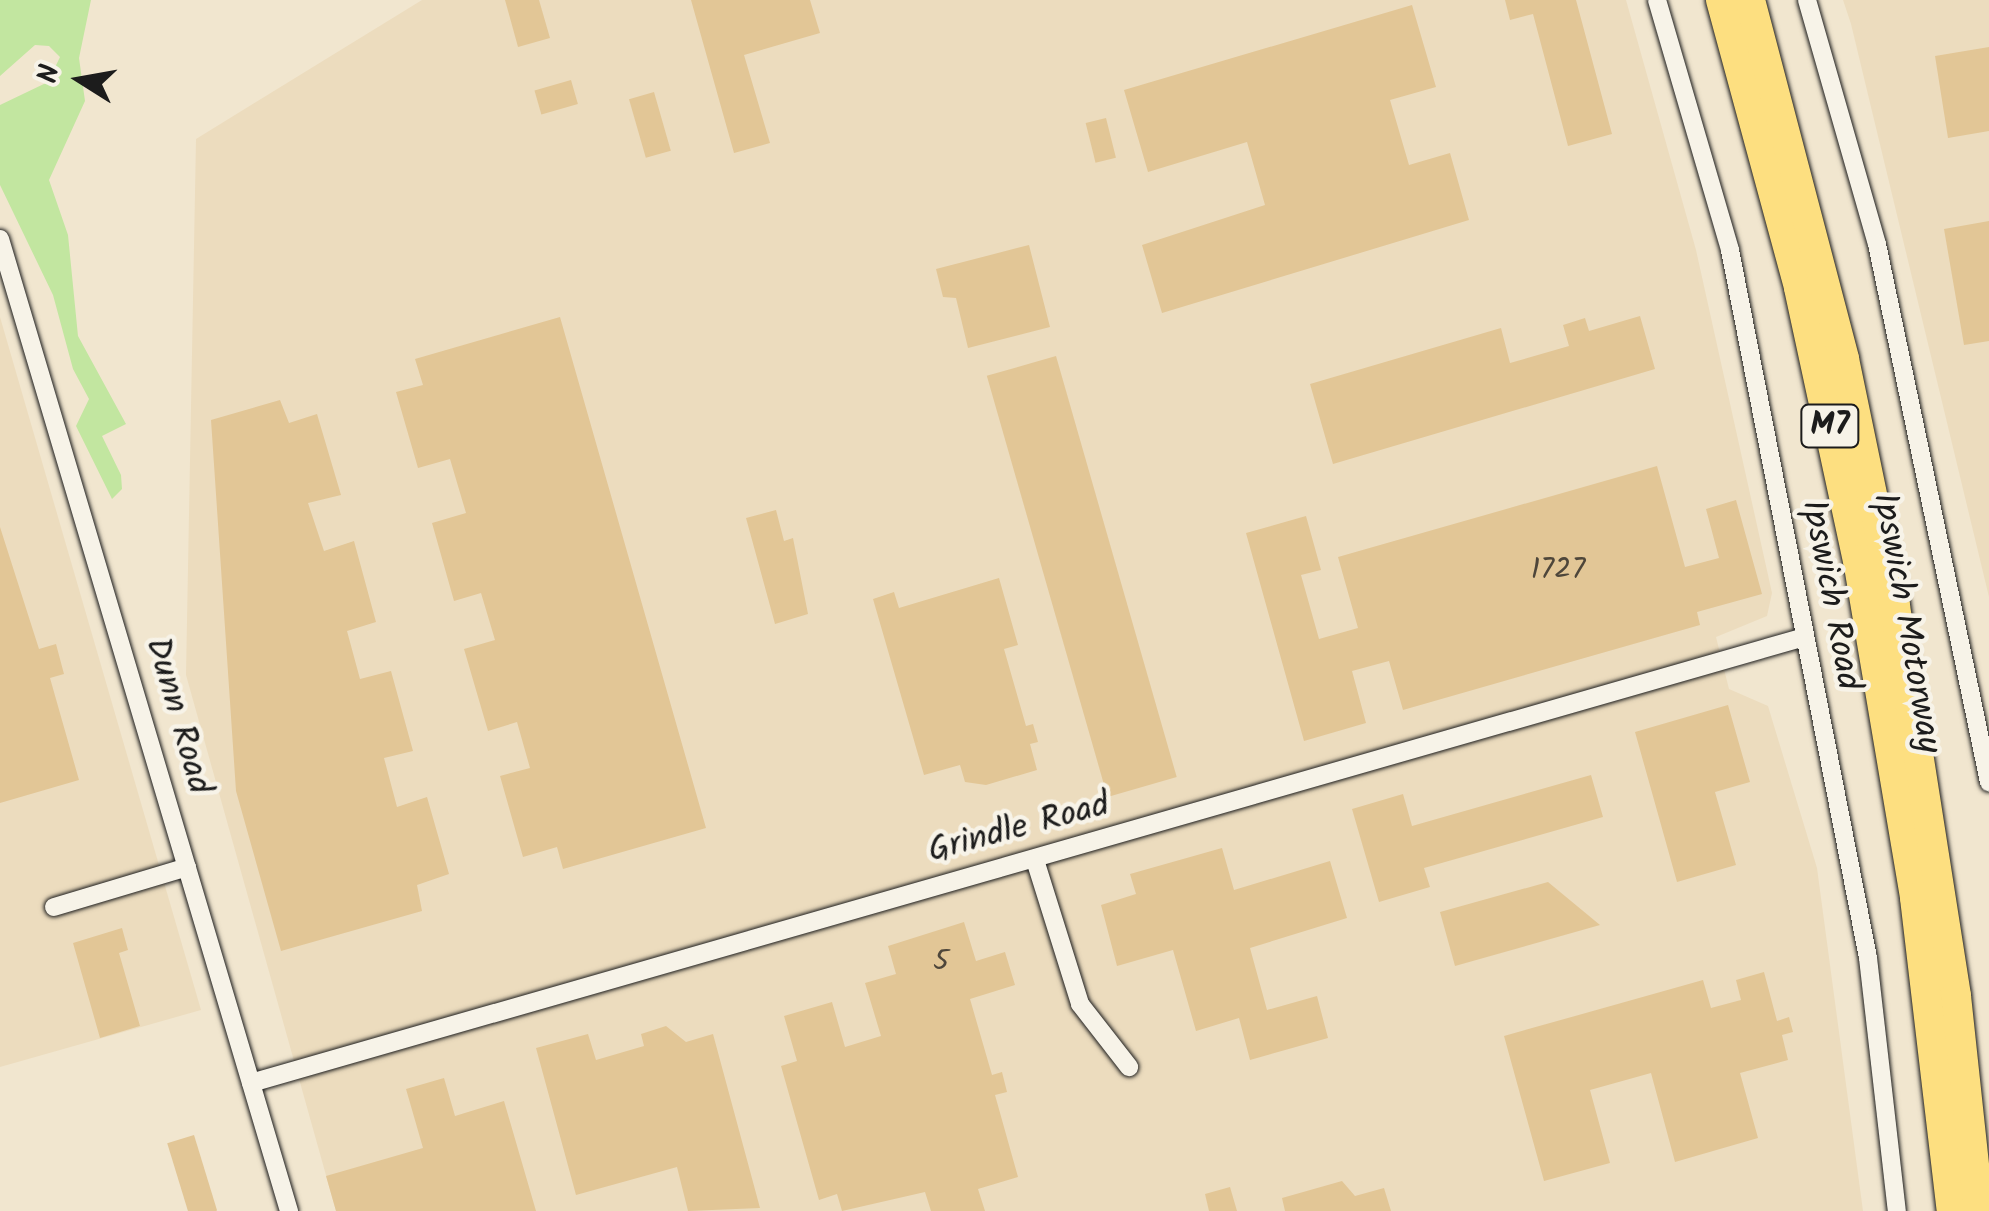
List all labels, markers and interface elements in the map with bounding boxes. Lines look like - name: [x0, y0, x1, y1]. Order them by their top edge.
- north arrow: [30, 30, 130, 130]
- text: N: [26, 61, 74, 87]
- road number: M7: [1800, 399, 1860, 453]
- street label: Ipswich Motorway: [1862, 490, 1950, 756]
- street label: Ipswich Road: [1791, 496, 1869, 694]
- house number: 1727: [1531, 552, 1585, 588]
- street label: Dunn Road: [135, 633, 219, 799]
- street label: Grindle Road: [924, 785, 1114, 873]
- house number: 5: [933, 944, 949, 980]

